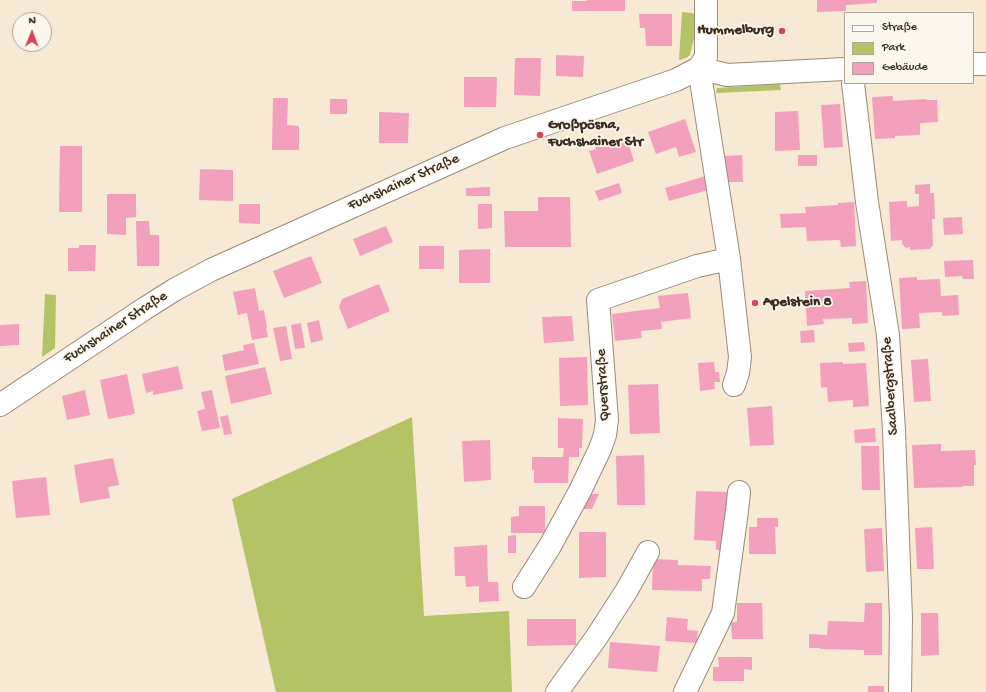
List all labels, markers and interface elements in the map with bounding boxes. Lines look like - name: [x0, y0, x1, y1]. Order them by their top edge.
- north arrow: [12, 12, 52, 52]
- legend: [844, 12, 974, 84]
- text: N: [28, 15, 36, 27]
- text: Straße: [882, 21, 917, 35]
- place label: Hummelburg: [697, 22, 774, 40]
- marker: Hummelburg: [777, 26, 787, 36]
- text: Park: [882, 41, 905, 55]
- text: Gebäude: [882, 61, 928, 75]
- place label: Großpösna, Fuchshainer Str: [548, 117, 643, 152]
- marker: Großpösna, Fuchshainer Str: [535, 130, 545, 140]
- street label: Fuchshainer Straße: [345, 150, 463, 216]
- street label: Fuchshainer Straße: [61, 288, 171, 368]
- place label: Apelstein 8: [763, 294, 832, 312]
- marker: Apelstein 8: [750, 298, 760, 308]
- street label: Saalbergstraße: [879, 336, 903, 436]
- street label: Querstraße: [593, 348, 615, 422]

